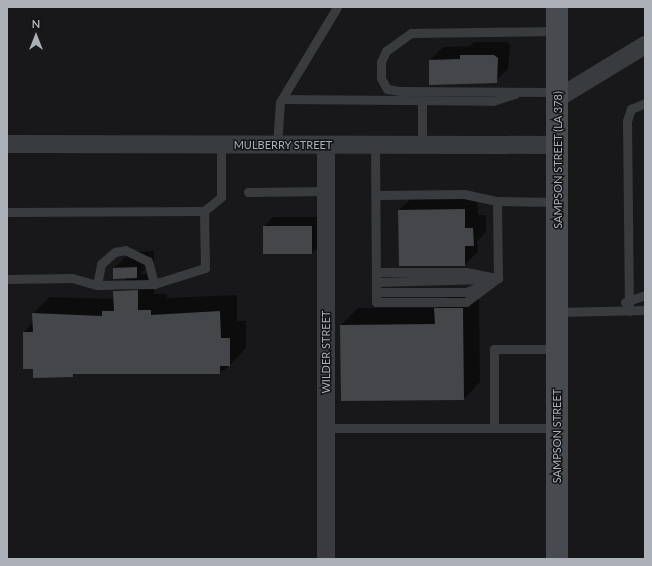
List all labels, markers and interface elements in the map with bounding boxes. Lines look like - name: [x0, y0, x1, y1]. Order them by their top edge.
- north arrow: [16, 16, 56, 56]
- text: N: [32, 17, 40, 30]
- street label: SAMPSON STREET (LA 378): [551, 91, 565, 229]
- street label: MULBERRY STREET: [233, 138, 333, 152]
- street label: WILDER STREET: [319, 310, 333, 394]
- street label: SAMPSON STREET: [550, 389, 564, 483]

